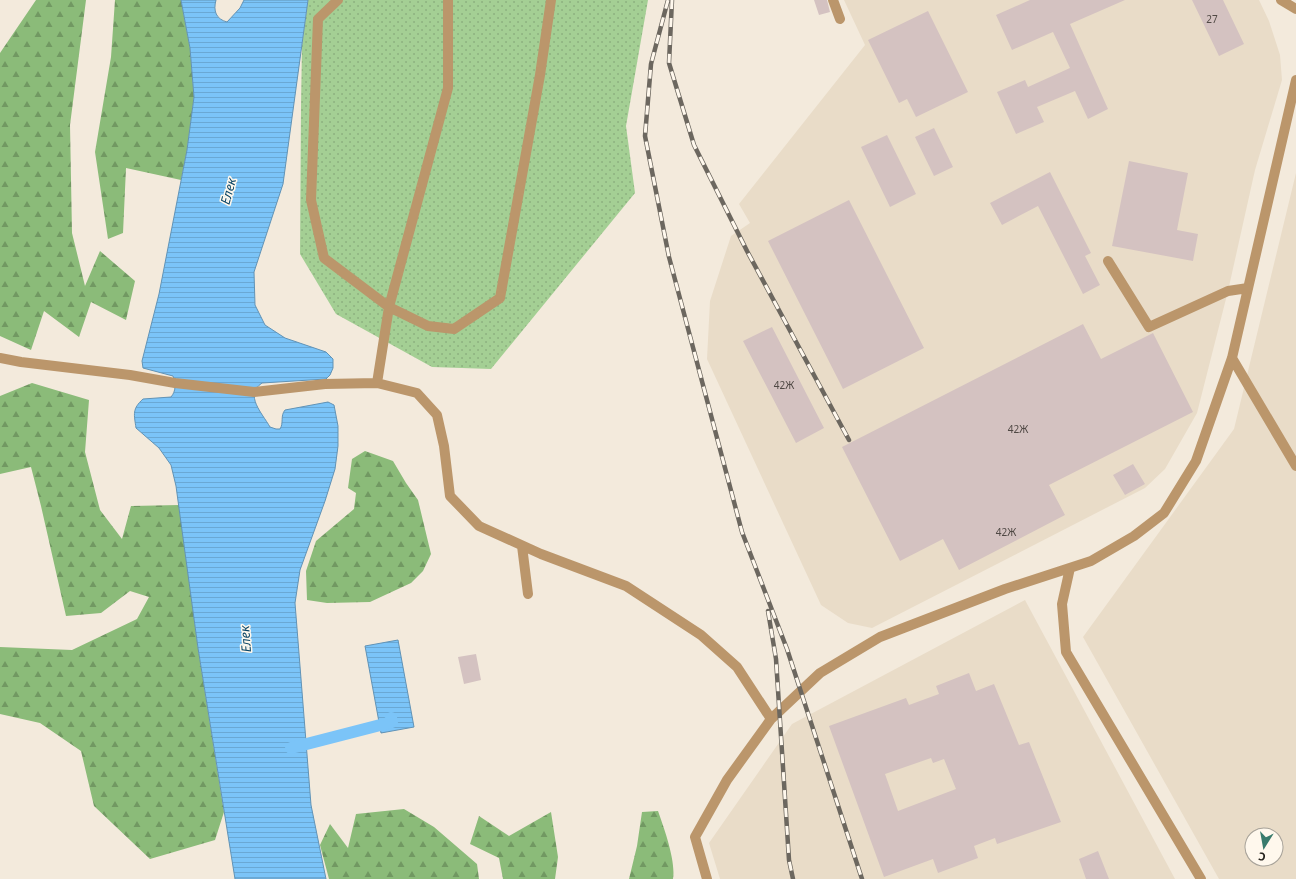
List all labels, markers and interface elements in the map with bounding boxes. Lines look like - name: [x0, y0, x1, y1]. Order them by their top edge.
- house number: 27: [1206, 12, 1218, 26]
- water label: Елек: [216, 175, 240, 206]
- house number: 42Ж: [774, 378, 795, 392]
- house number: 42Ж: [1008, 422, 1029, 436]
- house number: 42Ж: [996, 525, 1017, 539]
- water label: Елек: [235, 625, 255, 653]
- north arrow: [1244, 827, 1284, 867]
- text: С: [1257, 849, 1267, 865]

